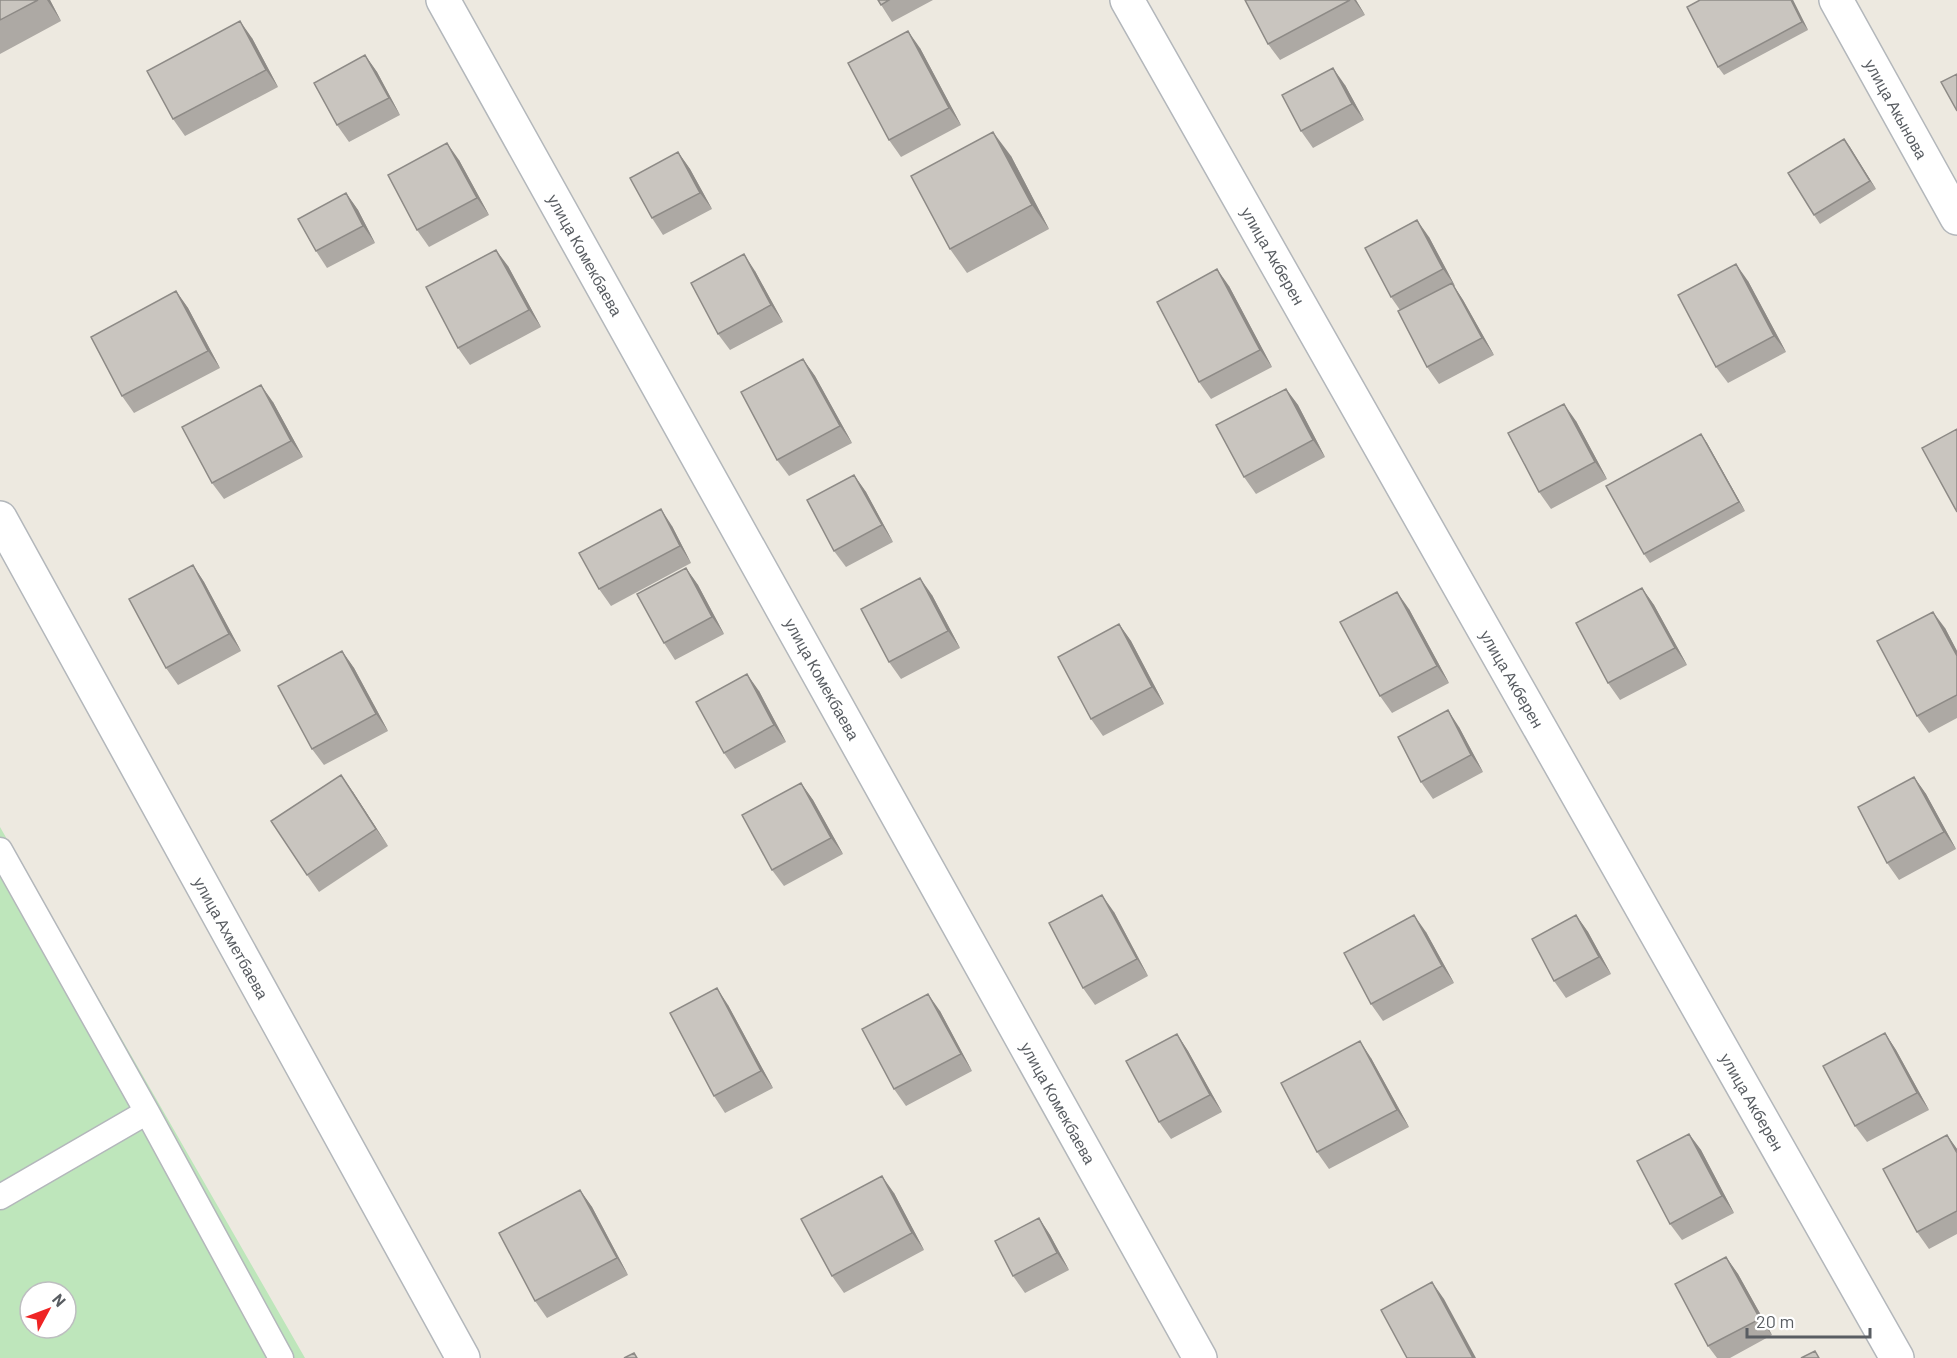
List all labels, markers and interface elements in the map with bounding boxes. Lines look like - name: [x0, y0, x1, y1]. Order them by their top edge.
- street label: улица Акынова: [1861, 55, 1932, 162]
- street label: улица Комекбаева: [544, 190, 627, 319]
- street label: улица Акберен: [1238, 203, 1309, 308]
- street label: улица Комекбаева: [781, 614, 864, 743]
- street label: улица Акберен: [1477, 626, 1548, 731]
- street label: улица Ахметбаева: [190, 874, 273, 1002]
- street label: улица Комекбаева: [1017, 1038, 1100, 1167]
- street label: улица Акберен: [1717, 1049, 1788, 1154]
- north arrow: [18, 1280, 78, 1340]
- text: N: [49, 1290, 70, 1310]
- scale bar: [1747, 1301, 1870, 1339]
- text: 20 m: [1756, 1310, 1794, 1332]

